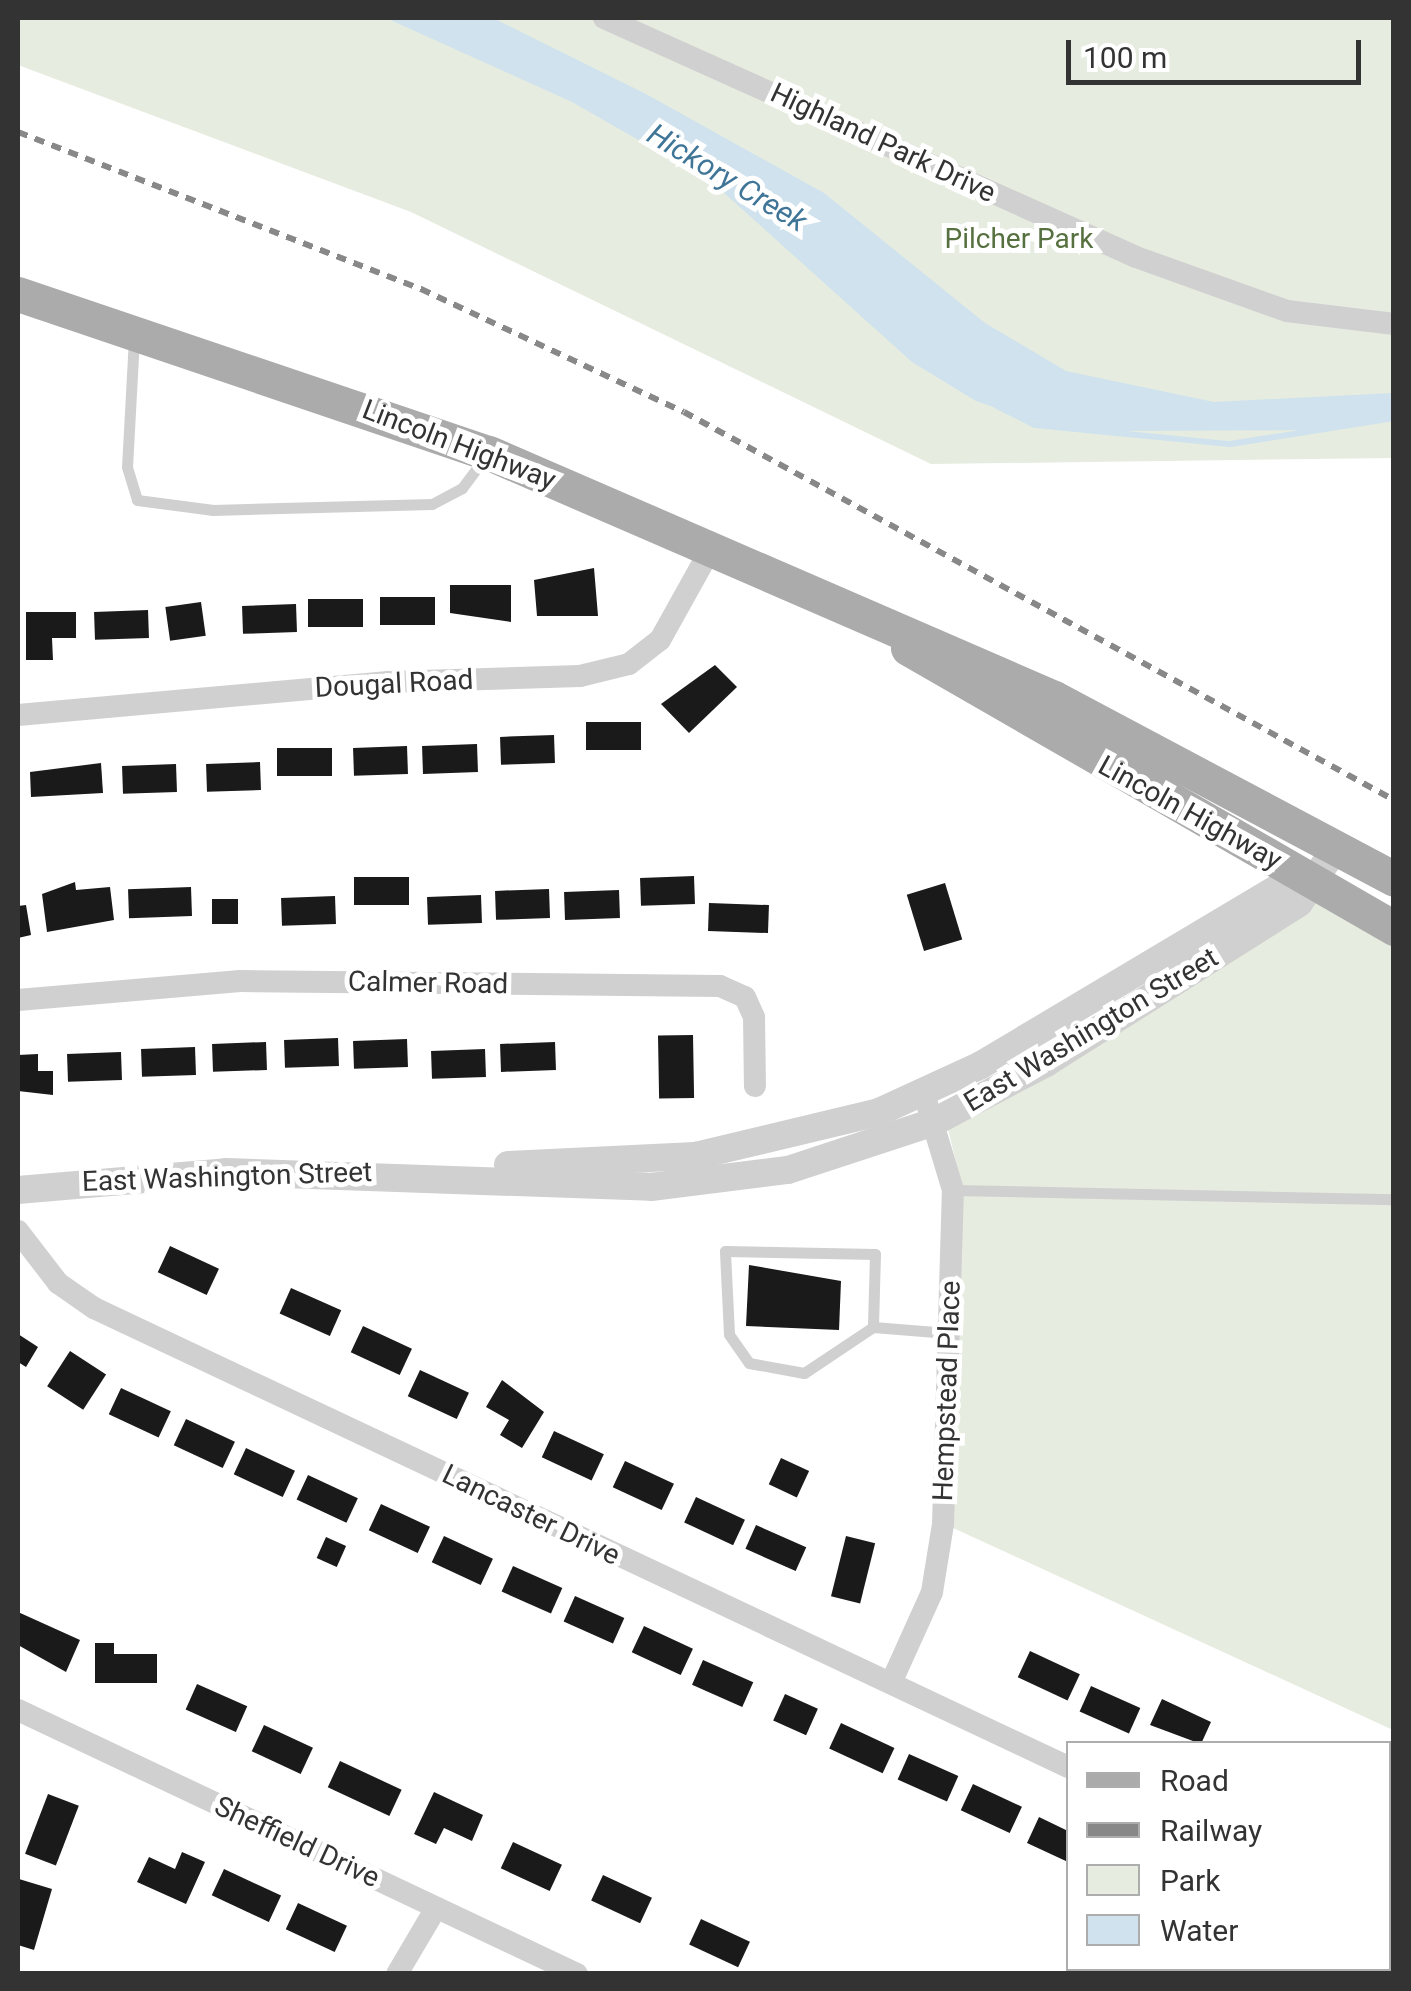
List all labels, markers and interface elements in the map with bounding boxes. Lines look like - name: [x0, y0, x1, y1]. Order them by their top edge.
- scale bar: [1071, 20, 1366, 82]
- text: 100 m: [1083, 40, 1167, 75]
- street label: Highland Park Drive: [765, 76, 1001, 210]
- water label: Hickory Creek: [641, 116, 813, 240]
- park label: Pilcher Park: [944, 222, 1094, 256]
- street label: Lincoln Highway: [358, 393, 560, 497]
- street label: Dougal Road: [314, 663, 474, 705]
- street label: Lincoln Highway: [1092, 749, 1288, 877]
- street label: East Washington Street: [958, 941, 1224, 1119]
- street label: Calmer Road: [348, 965, 508, 1001]
- street label: East Washington Street: [81, 1155, 373, 1199]
- street label: Hempstead Place: [926, 1280, 968, 1502]
- street label: Lancaster Drive: [437, 1457, 625, 1573]
- legend: [1066, 1741, 1391, 1971]
- text: Road: [1160, 1763, 1229, 1798]
- street label: Sheffield Drive: [209, 1789, 385, 1895]
- text: Railway: [1160, 1813, 1262, 1848]
- text: Park: [1160, 1863, 1220, 1898]
- text: Water: [1160, 1913, 1238, 1948]

